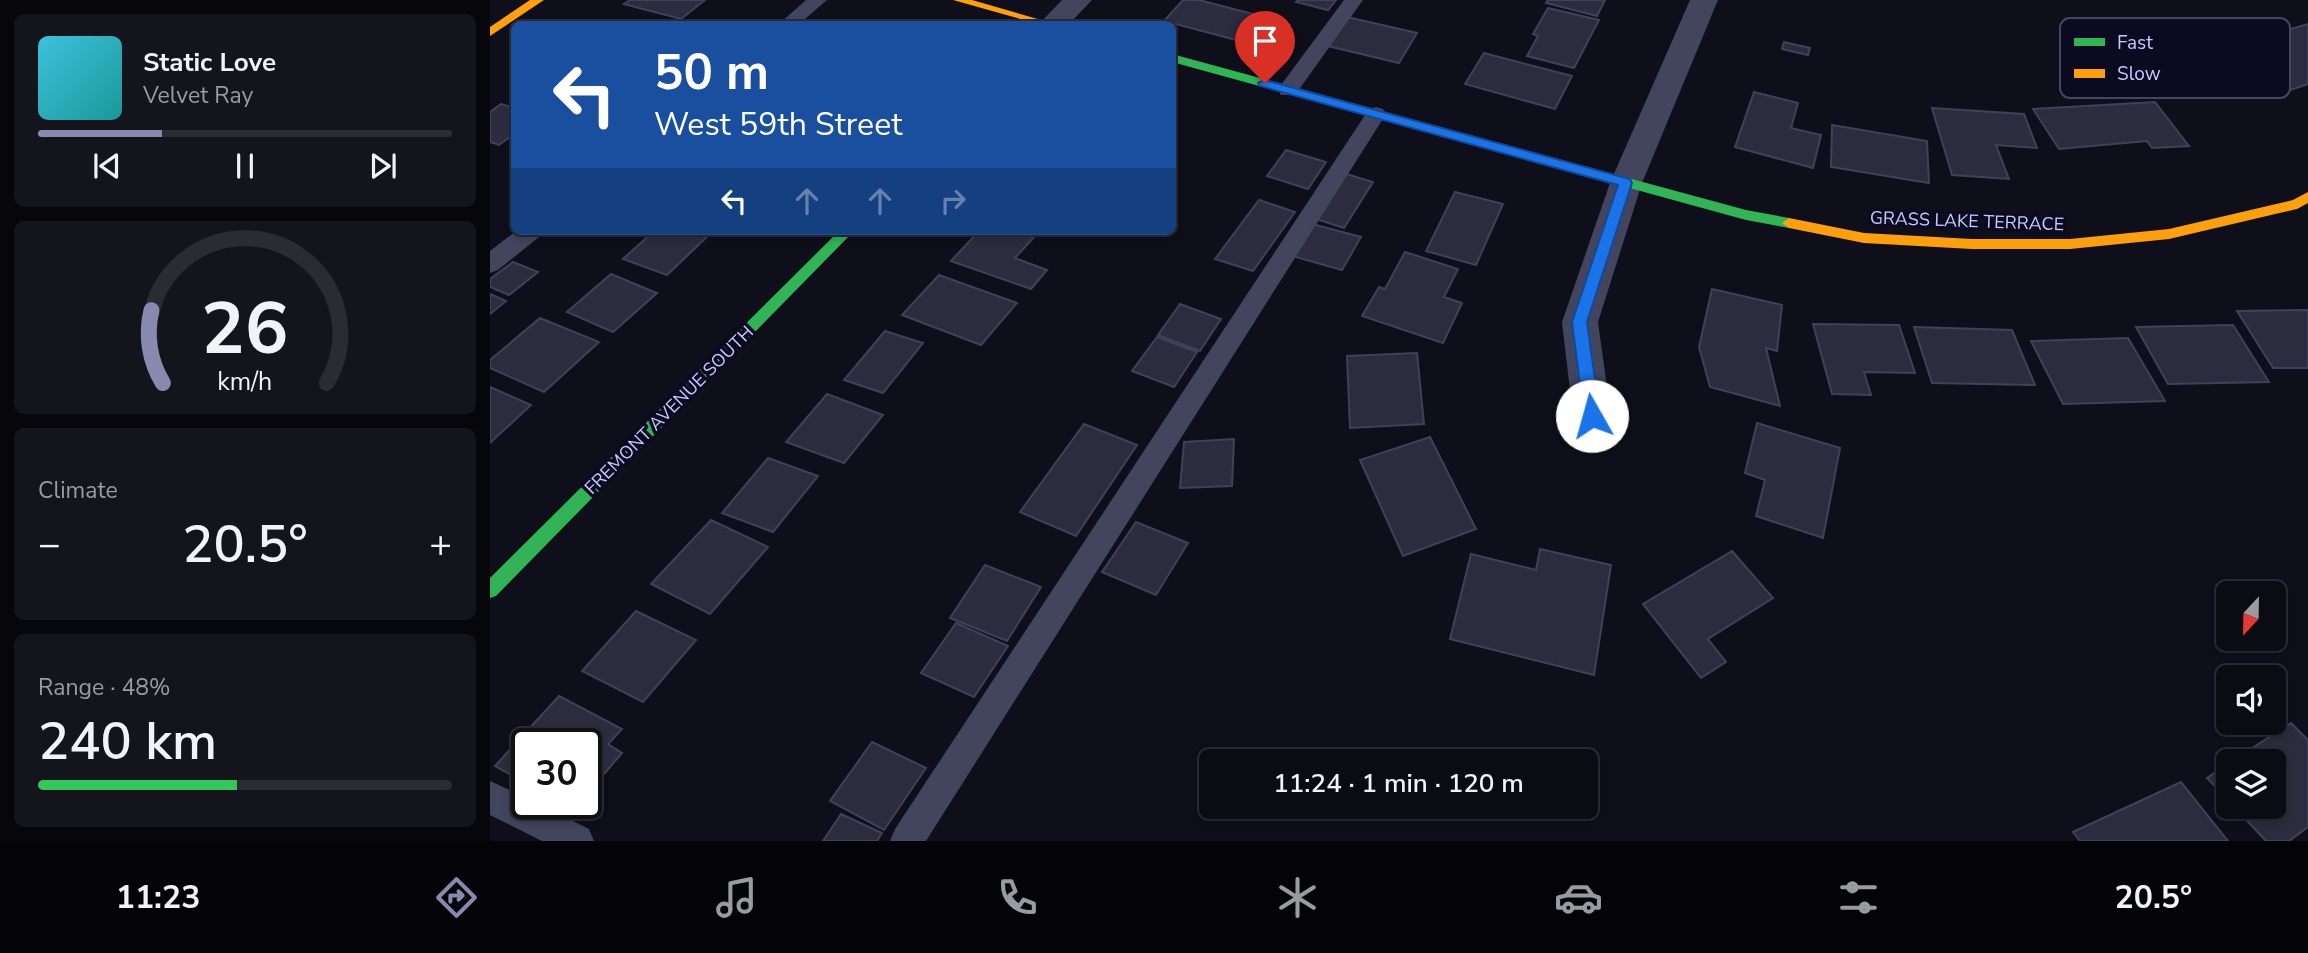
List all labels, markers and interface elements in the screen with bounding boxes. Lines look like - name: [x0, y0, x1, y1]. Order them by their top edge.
- pin: [1235, 11, 1295, 83]
- legend: [2060, 18, 2290, 98]
- icon: arrive: [1246, 22, 1284, 60]
- text: Fast: [2117, 30, 2153, 56]
- text: 50 m: [654, 39, 769, 106]
- text: Static Love: [143, 45, 276, 80]
- icon: left: [539, 49, 630, 140]
- text: Slow: [2117, 61, 2161, 87]
- text: Velvet Ray: [143, 80, 253, 111]
- text: West 59th Street: [654, 103, 902, 146]
- icon: previous: [88, 147, 126, 185]
- icon: pause: [226, 147, 264, 185]
- icon: next: [364, 147, 402, 185]
- icon: left: [715, 182, 753, 220]
- icon: ahead: [788, 182, 826, 220]
- icon: ahead: [861, 182, 899, 220]
- icon: right: [934, 182, 972, 220]
- street label: GRASS LAKE TERRACE: [1869, 206, 2065, 236]
- text: 26: [201, 280, 289, 380]
- street label: FREMONT AVENUE SOUTH: [579, 320, 759, 500]
- text: km/h: [217, 365, 273, 399]
- position arrow: [1555, 379, 1629, 453]
- text: Climate: [38, 475, 118, 506]
- text: 20.5°: [182, 509, 308, 580]
- text: −: [38, 519, 61, 570]
- text: +: [429, 519, 452, 570]
- north arrow: [2216, 581, 2286, 651]
- map controls: [2216, 581, 2286, 819]
- button: sound: [2216, 665, 2286, 735]
- text: Range · 48%: [38, 672, 170, 703]
- text: 240 km: [38, 706, 217, 777]
- speed limit sign: 30: [511, 728, 602, 819]
- button: layers: [2216, 749, 2286, 819]
- text: 11:24 · 1 min · 120 m: [1273, 766, 1524, 801]
- icon: directions: [432, 873, 481, 922]
- icon: music: [712, 873, 761, 922]
- icon: phone: [993, 873, 1042, 922]
- icon: climate: [1273, 873, 1322, 922]
- icon: car: [1554, 873, 1603, 922]
- icon: filters: [1834, 873, 1883, 922]
- text: 11:23: [116, 876, 200, 919]
- text: 20.5°: [2115, 876, 2192, 919]

